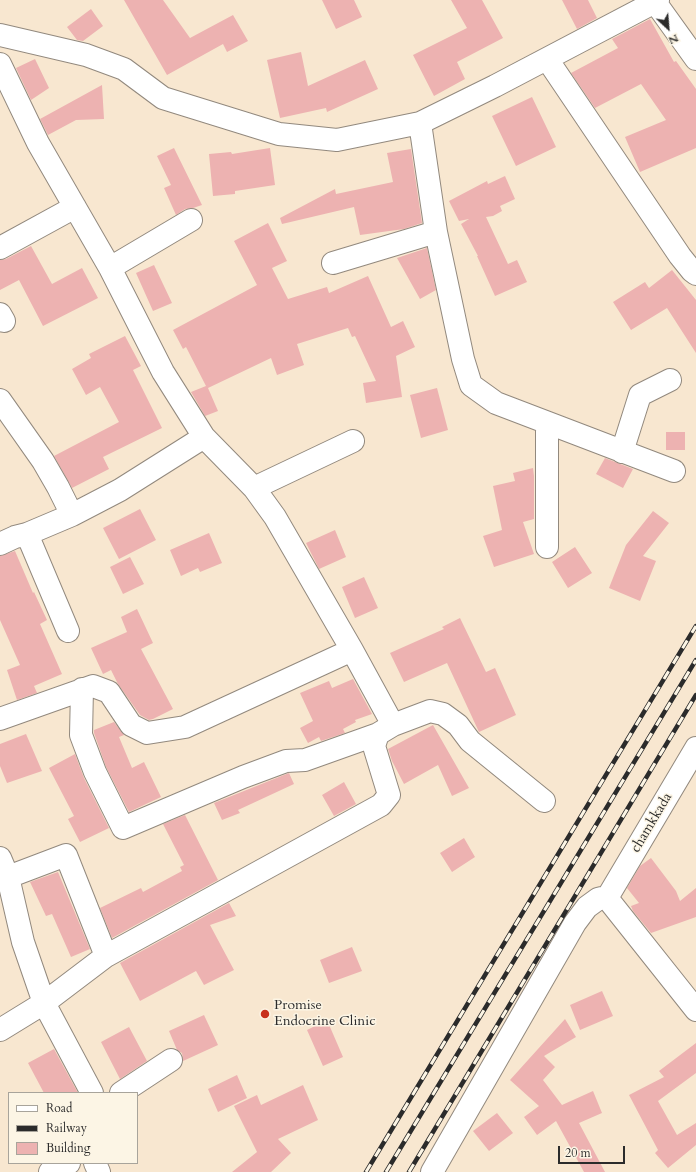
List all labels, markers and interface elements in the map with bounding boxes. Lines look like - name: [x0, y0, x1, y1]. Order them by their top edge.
- north arrow: [648, 8, 688, 48]
- text: N: [666, 30, 681, 48]
- street label: chamkkada: [628, 790, 676, 856]
- place label: Promise Endocrine Clinic: [274, 998, 376, 1030]
- marker: Promise Endocrine Clinic: [259, 1008, 271, 1020]
- legend: [8, 1092, 138, 1164]
- text: Road: [46, 1100, 72, 1116]
- text: Railway: [46, 1120, 87, 1136]
- scale bar: [560, 1138, 627, 1164]
- text: Building: [46, 1140, 90, 1156]
- text: 20 m: [565, 1145, 591, 1161]

